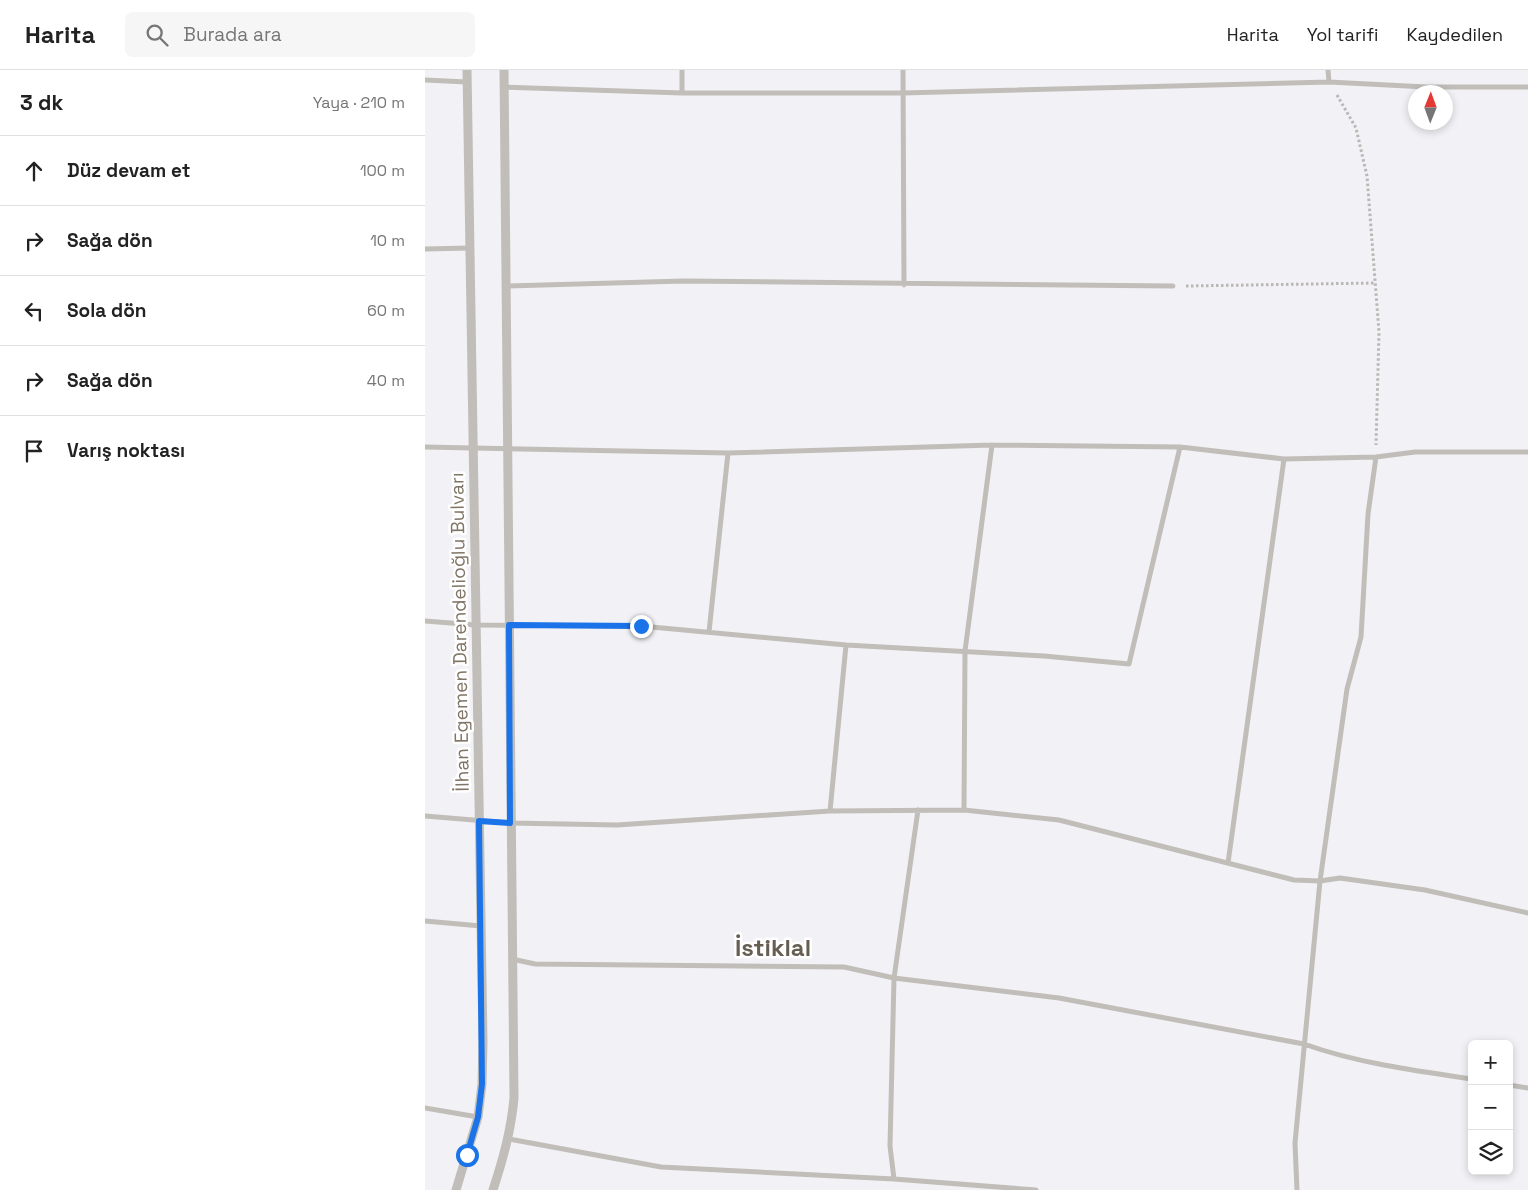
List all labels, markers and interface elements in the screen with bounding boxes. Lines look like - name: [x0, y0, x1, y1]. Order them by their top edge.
- search box: [125, 12, 475, 57]
- text: Harita: [25, 19, 95, 50]
- icon: search: [143, 21, 171, 49]
- text: Burada ara: [183, 22, 282, 47]
- text: Harita: [1227, 23, 1279, 46]
- text: Yol tarifi: [1307, 23, 1379, 46]
- text: Kaydedilen: [1407, 23, 1503, 46]
- north arrow: [1408, 85, 1453, 130]
- text: 3 dk: [20, 89, 63, 116]
- text: Yaya · 210 m: [313, 92, 405, 113]
- icon: ahead: [20, 157, 48, 185]
- text: Düz devam et: [67, 158, 190, 183]
- text: 100 m: [360, 160, 405, 181]
- icon: right: [20, 227, 48, 255]
- text: Sağa dön: [67, 228, 153, 253]
- text: 10 m: [370, 230, 405, 251]
- icon: left: [20, 297, 48, 325]
- text: Sola dön: [67, 298, 146, 323]
- text: 60 m: [367, 300, 405, 321]
- icon: right: [20, 367, 48, 395]
- text: Sağa dön: [67, 368, 153, 393]
- text: 40 m: [367, 370, 405, 391]
- icon: arrive: [20, 437, 48, 465]
- text: Varış noktası: [67, 438, 185, 463]
- street label: İlhan Egemen Darendelioğlu Bulvarı: [444, 472, 475, 792]
- route end: [630, 615, 653, 638]
- district label: İstiklal: [735, 932, 811, 963]
- map controls: [1468, 1040, 1513, 1175]
- button: +: [1468, 1040, 1513, 1085]
- button: −: [1468, 1085, 1513, 1130]
- button: layers: [1468, 1130, 1513, 1175]
- route start: [456, 1144, 479, 1167]

